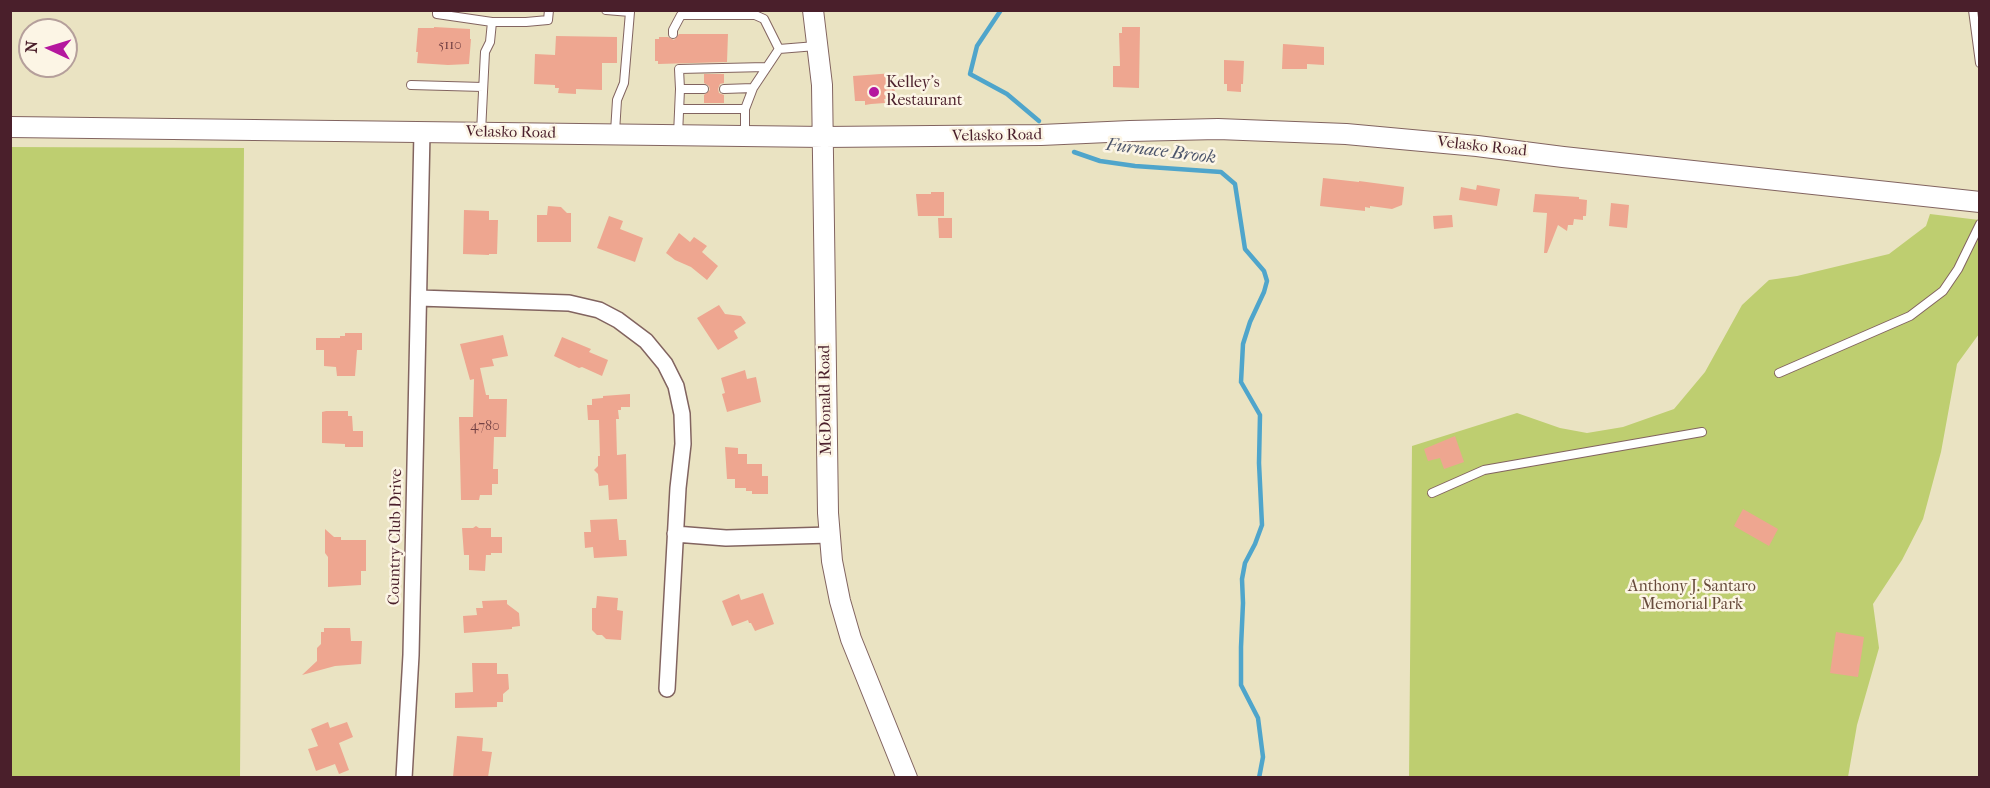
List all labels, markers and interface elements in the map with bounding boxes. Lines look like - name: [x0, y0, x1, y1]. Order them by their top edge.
- north arrow: [18, 18, 78, 78]
- house number: 5110: [438, 38, 462, 54]
- text: N: [22, 40, 41, 54]
- place label: Kelley's Restaurant: [886, 73, 962, 111]
- marker: Kelley's Restaurant: [867, 85, 881, 99]
- street label: Velasko Road: [466, 123, 556, 143]
- street label: Velasko Road: [952, 126, 1042, 146]
- street label: Velasko Road: [1436, 133, 1528, 161]
- water label: Furnace Brook: [1105, 135, 1217, 169]
- street label: McDonald Road: [815, 345, 837, 455]
- house number: 4780: [470, 419, 500, 435]
- street label: Country Club Drive: [385, 469, 407, 605]
- park label: Anthony J. Santaro Memorial Park: [1628, 577, 1756, 615]

